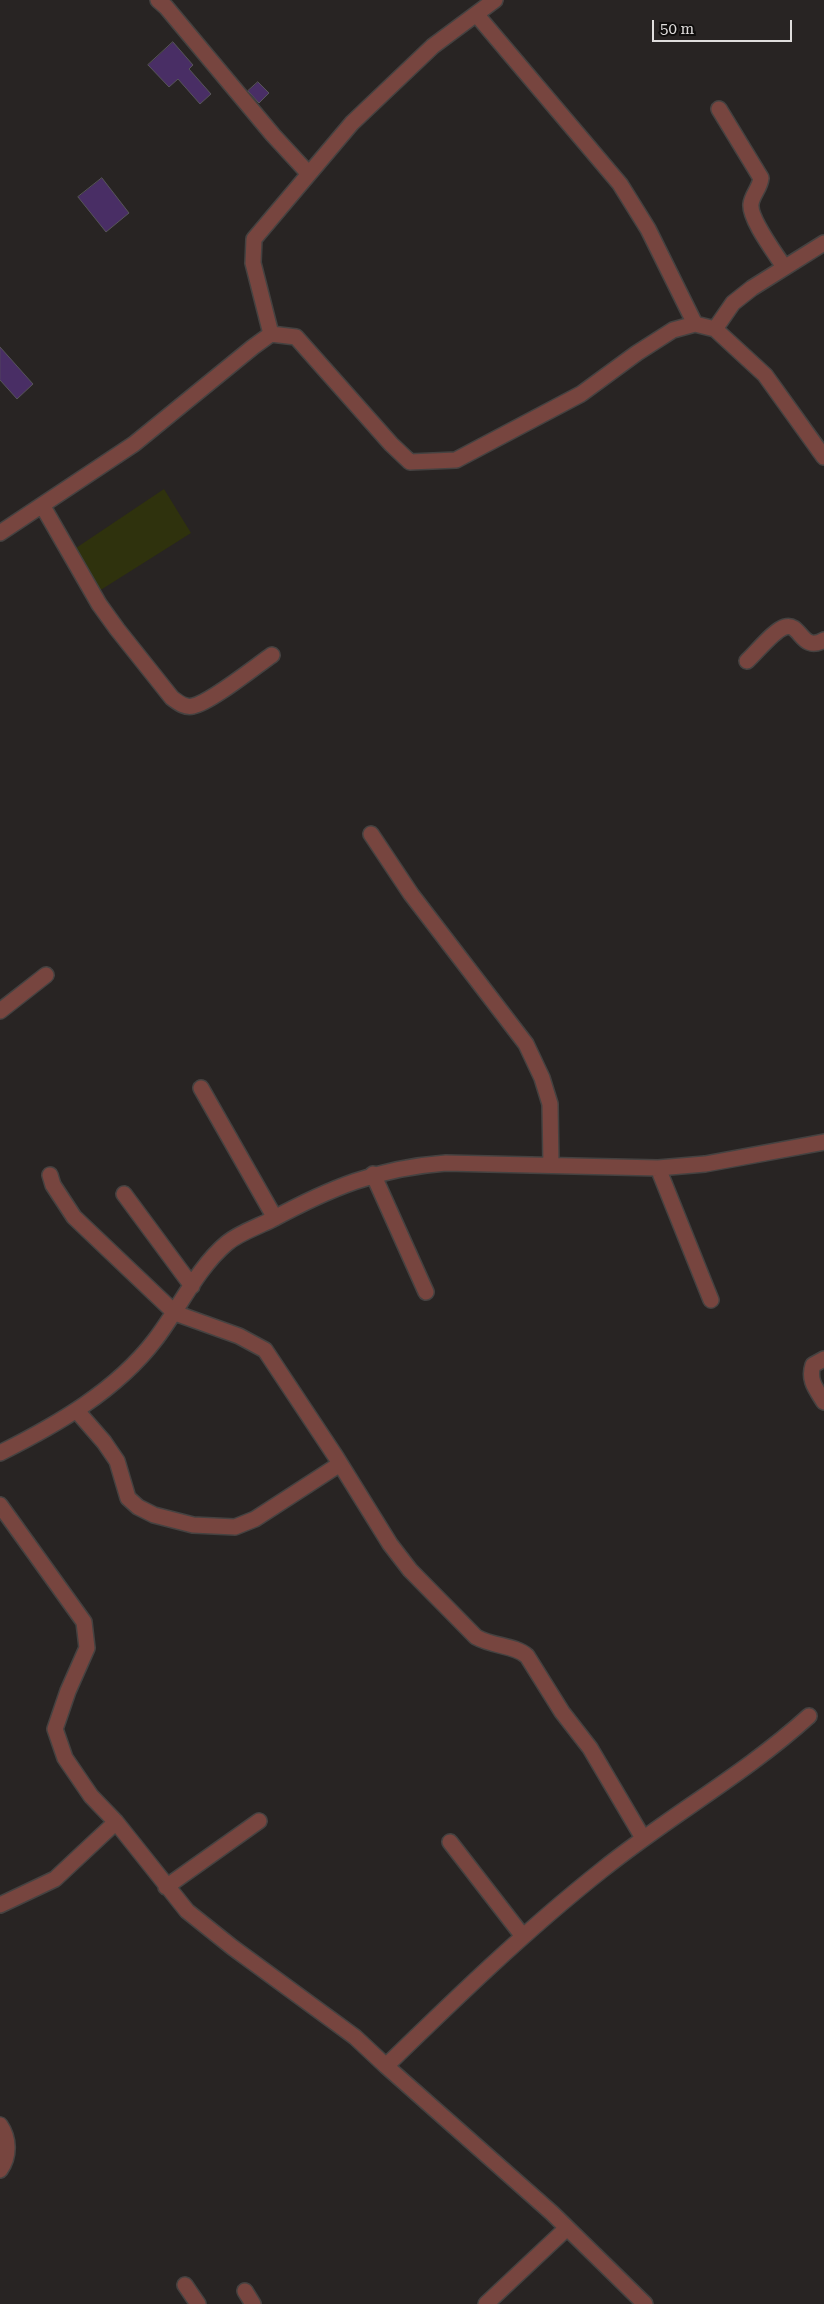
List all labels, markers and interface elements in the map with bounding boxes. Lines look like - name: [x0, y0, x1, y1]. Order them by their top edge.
- scale bar: [654, 10, 794, 42]
- text: 50 m: [660, 20, 694, 38]

